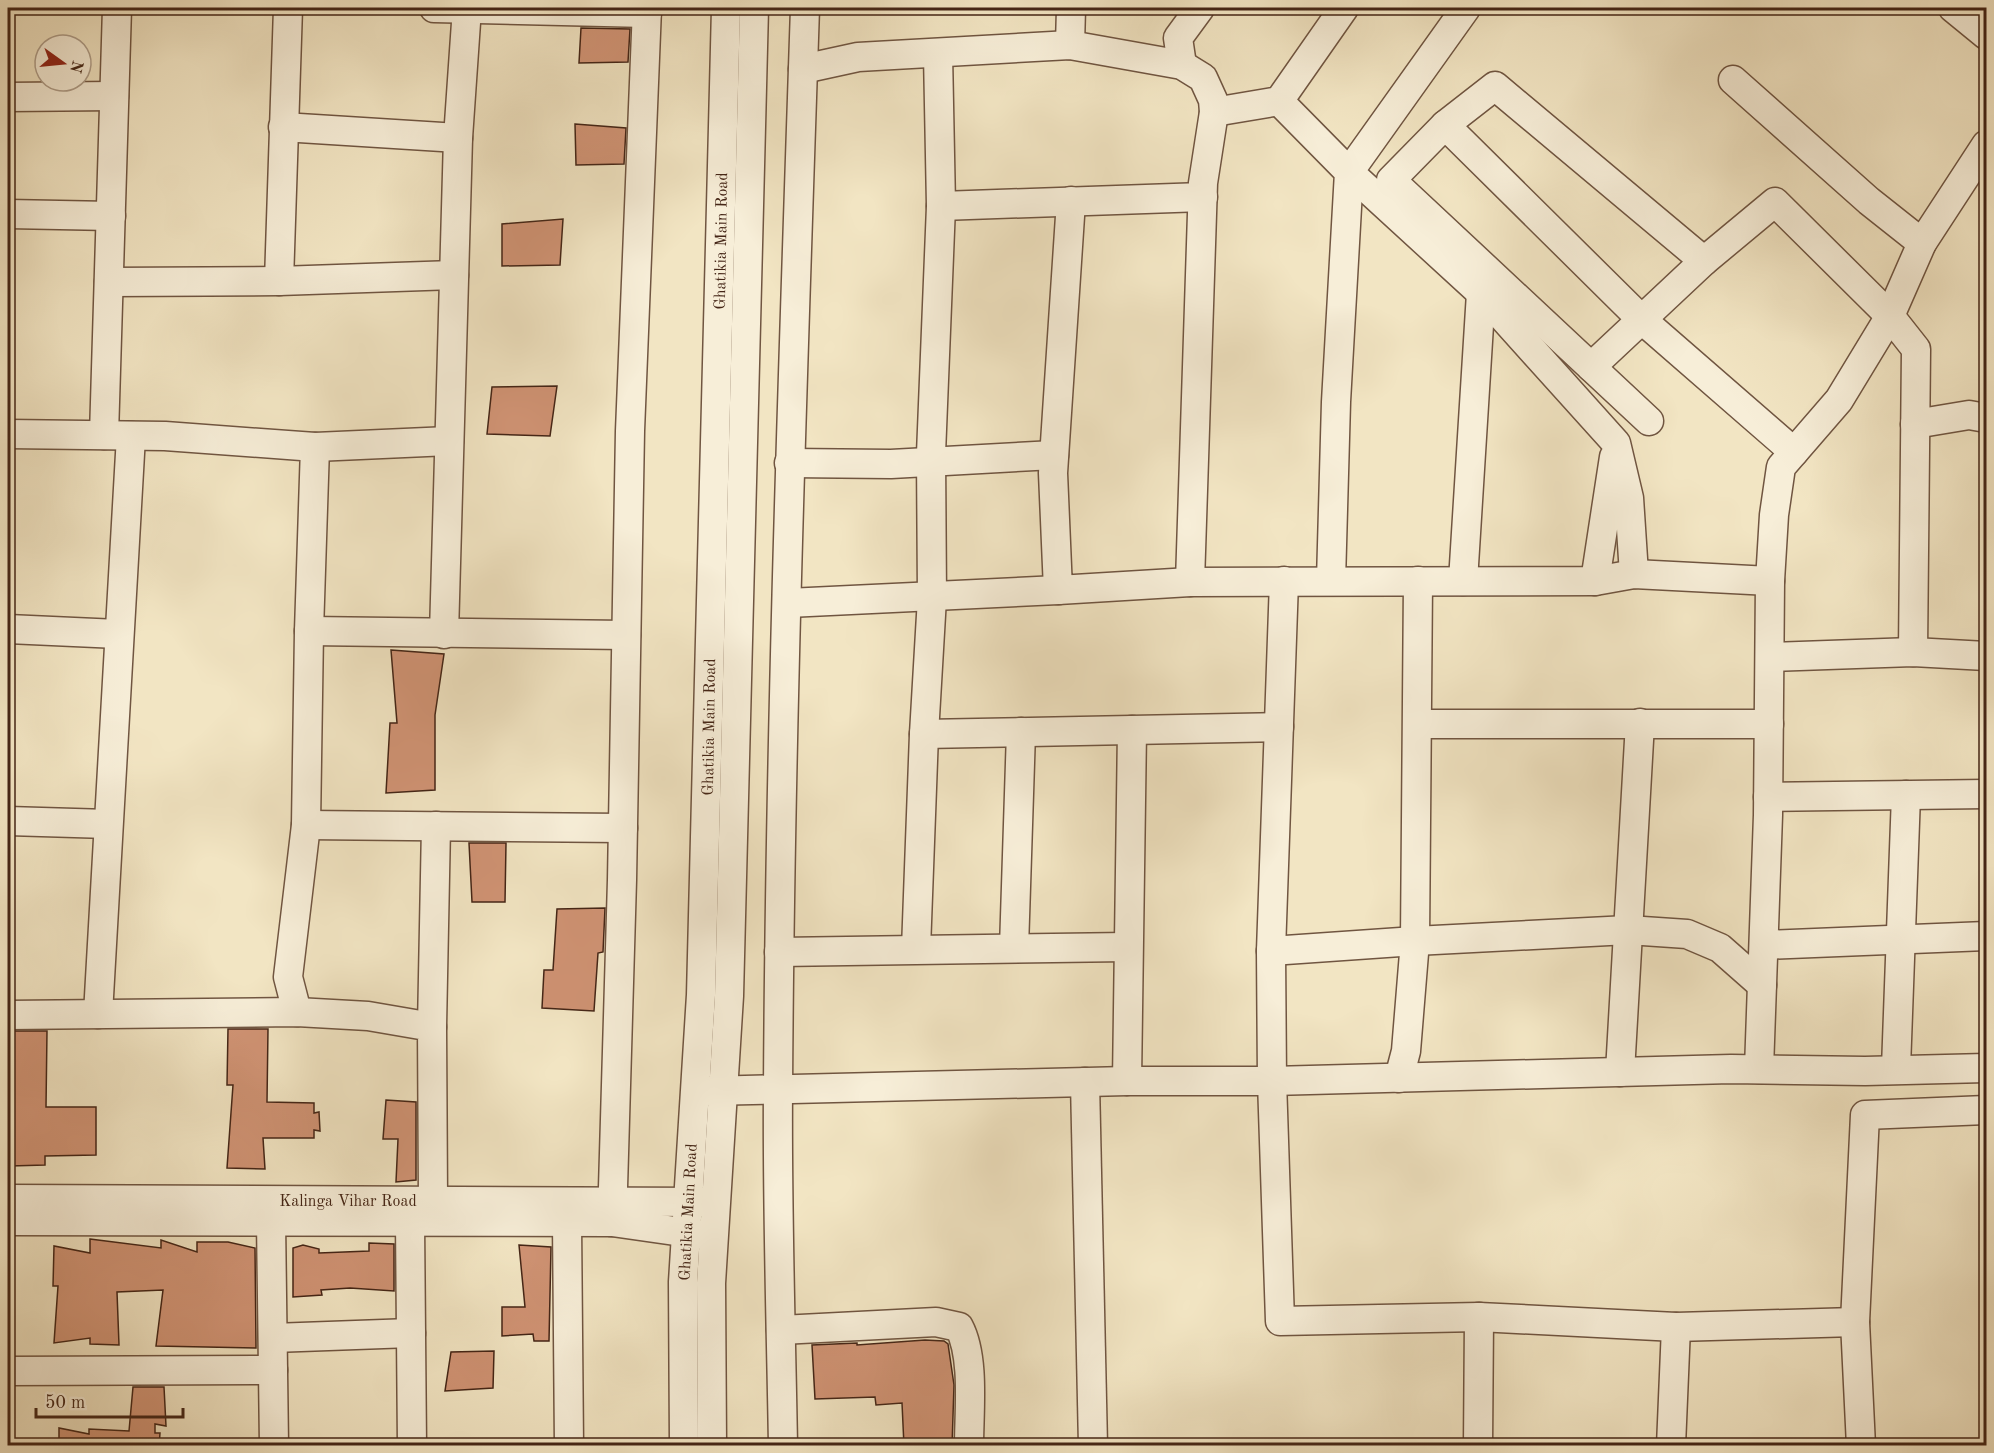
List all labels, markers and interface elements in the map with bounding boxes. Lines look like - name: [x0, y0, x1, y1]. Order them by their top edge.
- north arrow: [33, 33, 93, 93]
- text: N: [66, 58, 85, 75]
- street label: Ghatikia Main Road: [713, 172, 731, 310]
- street label: Ghatikia Main Road: [701, 658, 719, 796]
- street label: Ghatikia Main Road: [677, 1143, 701, 1281]
- street label: Kalinga Vihar Road: [279, 1194, 417, 1210]
- scale bar: [36, 1381, 183, 1419]
- text: 50 m: [45, 1394, 85, 1412]

